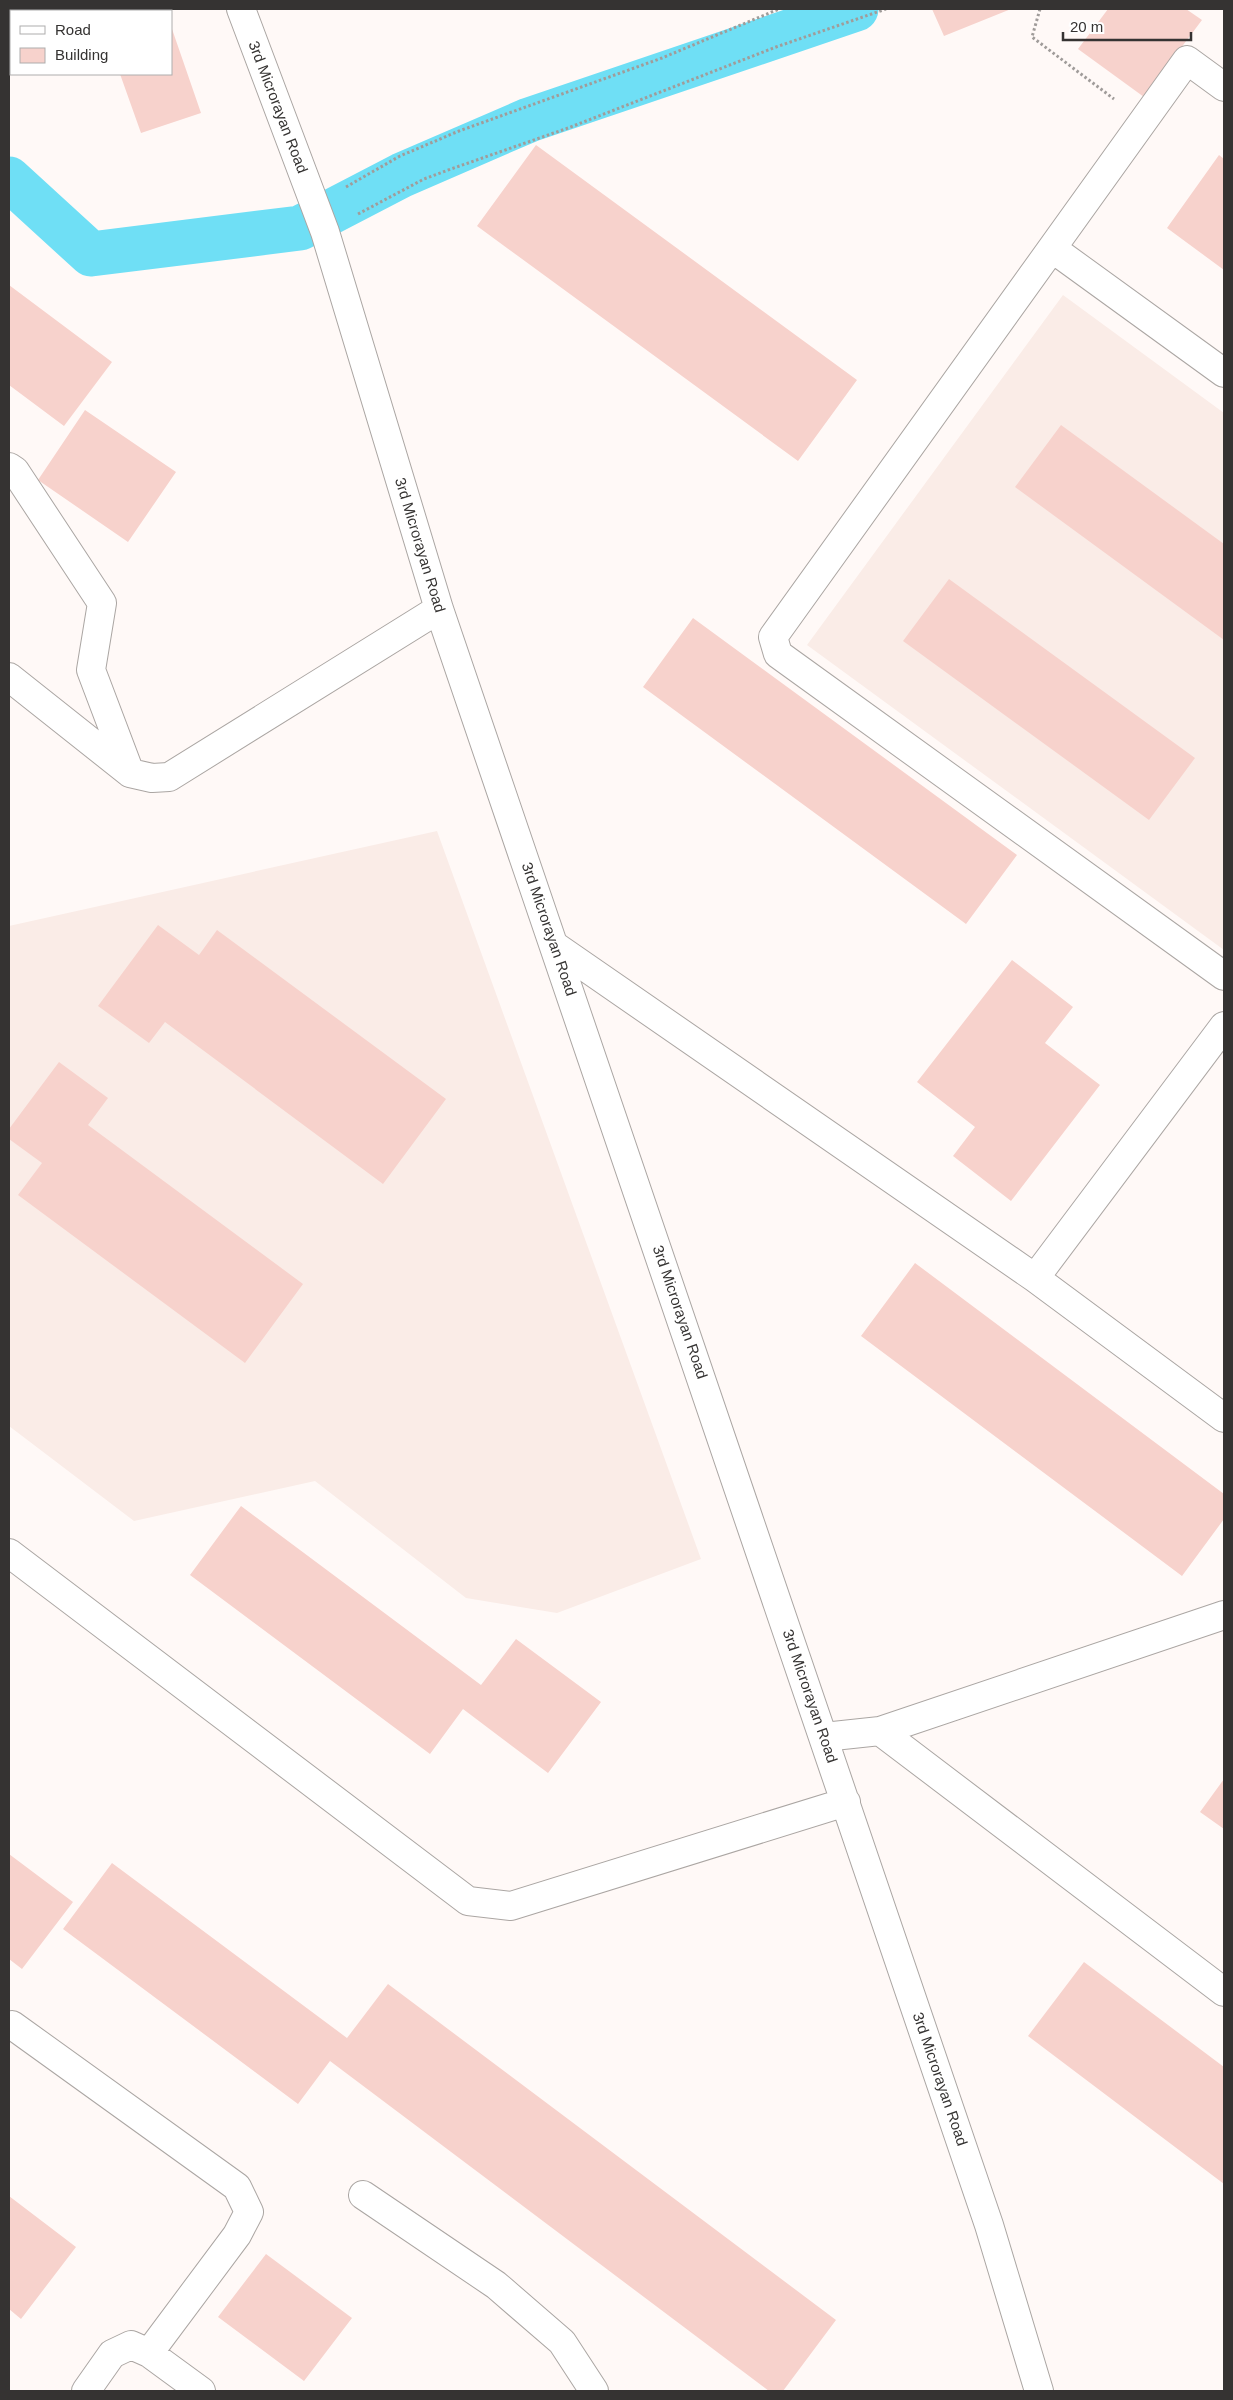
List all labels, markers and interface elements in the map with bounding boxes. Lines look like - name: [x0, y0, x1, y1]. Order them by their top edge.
- legend: [10, 10, 172, 75]
- scale bar: [1063, 10, 1190, 42]
- text: 20 m: [1070, 18, 1103, 35]
- text: Road: [55, 21, 91, 38]
- street label: 3rd Microrayan Road: [245, 38, 311, 175]
- text: Building: [55, 46, 108, 63]
- street label: 3rd Microrayan Road: [392, 475, 449, 614]
- street label: 3rd Microrayan Road: [519, 860, 580, 998]
- street label: 3rd Microrayan Road: [650, 1243, 711, 1381]
- street label: 3rd Microrayan Road: [780, 1627, 841, 1765]
- street label: 3rd Microrayan Road: [910, 2010, 971, 2148]

